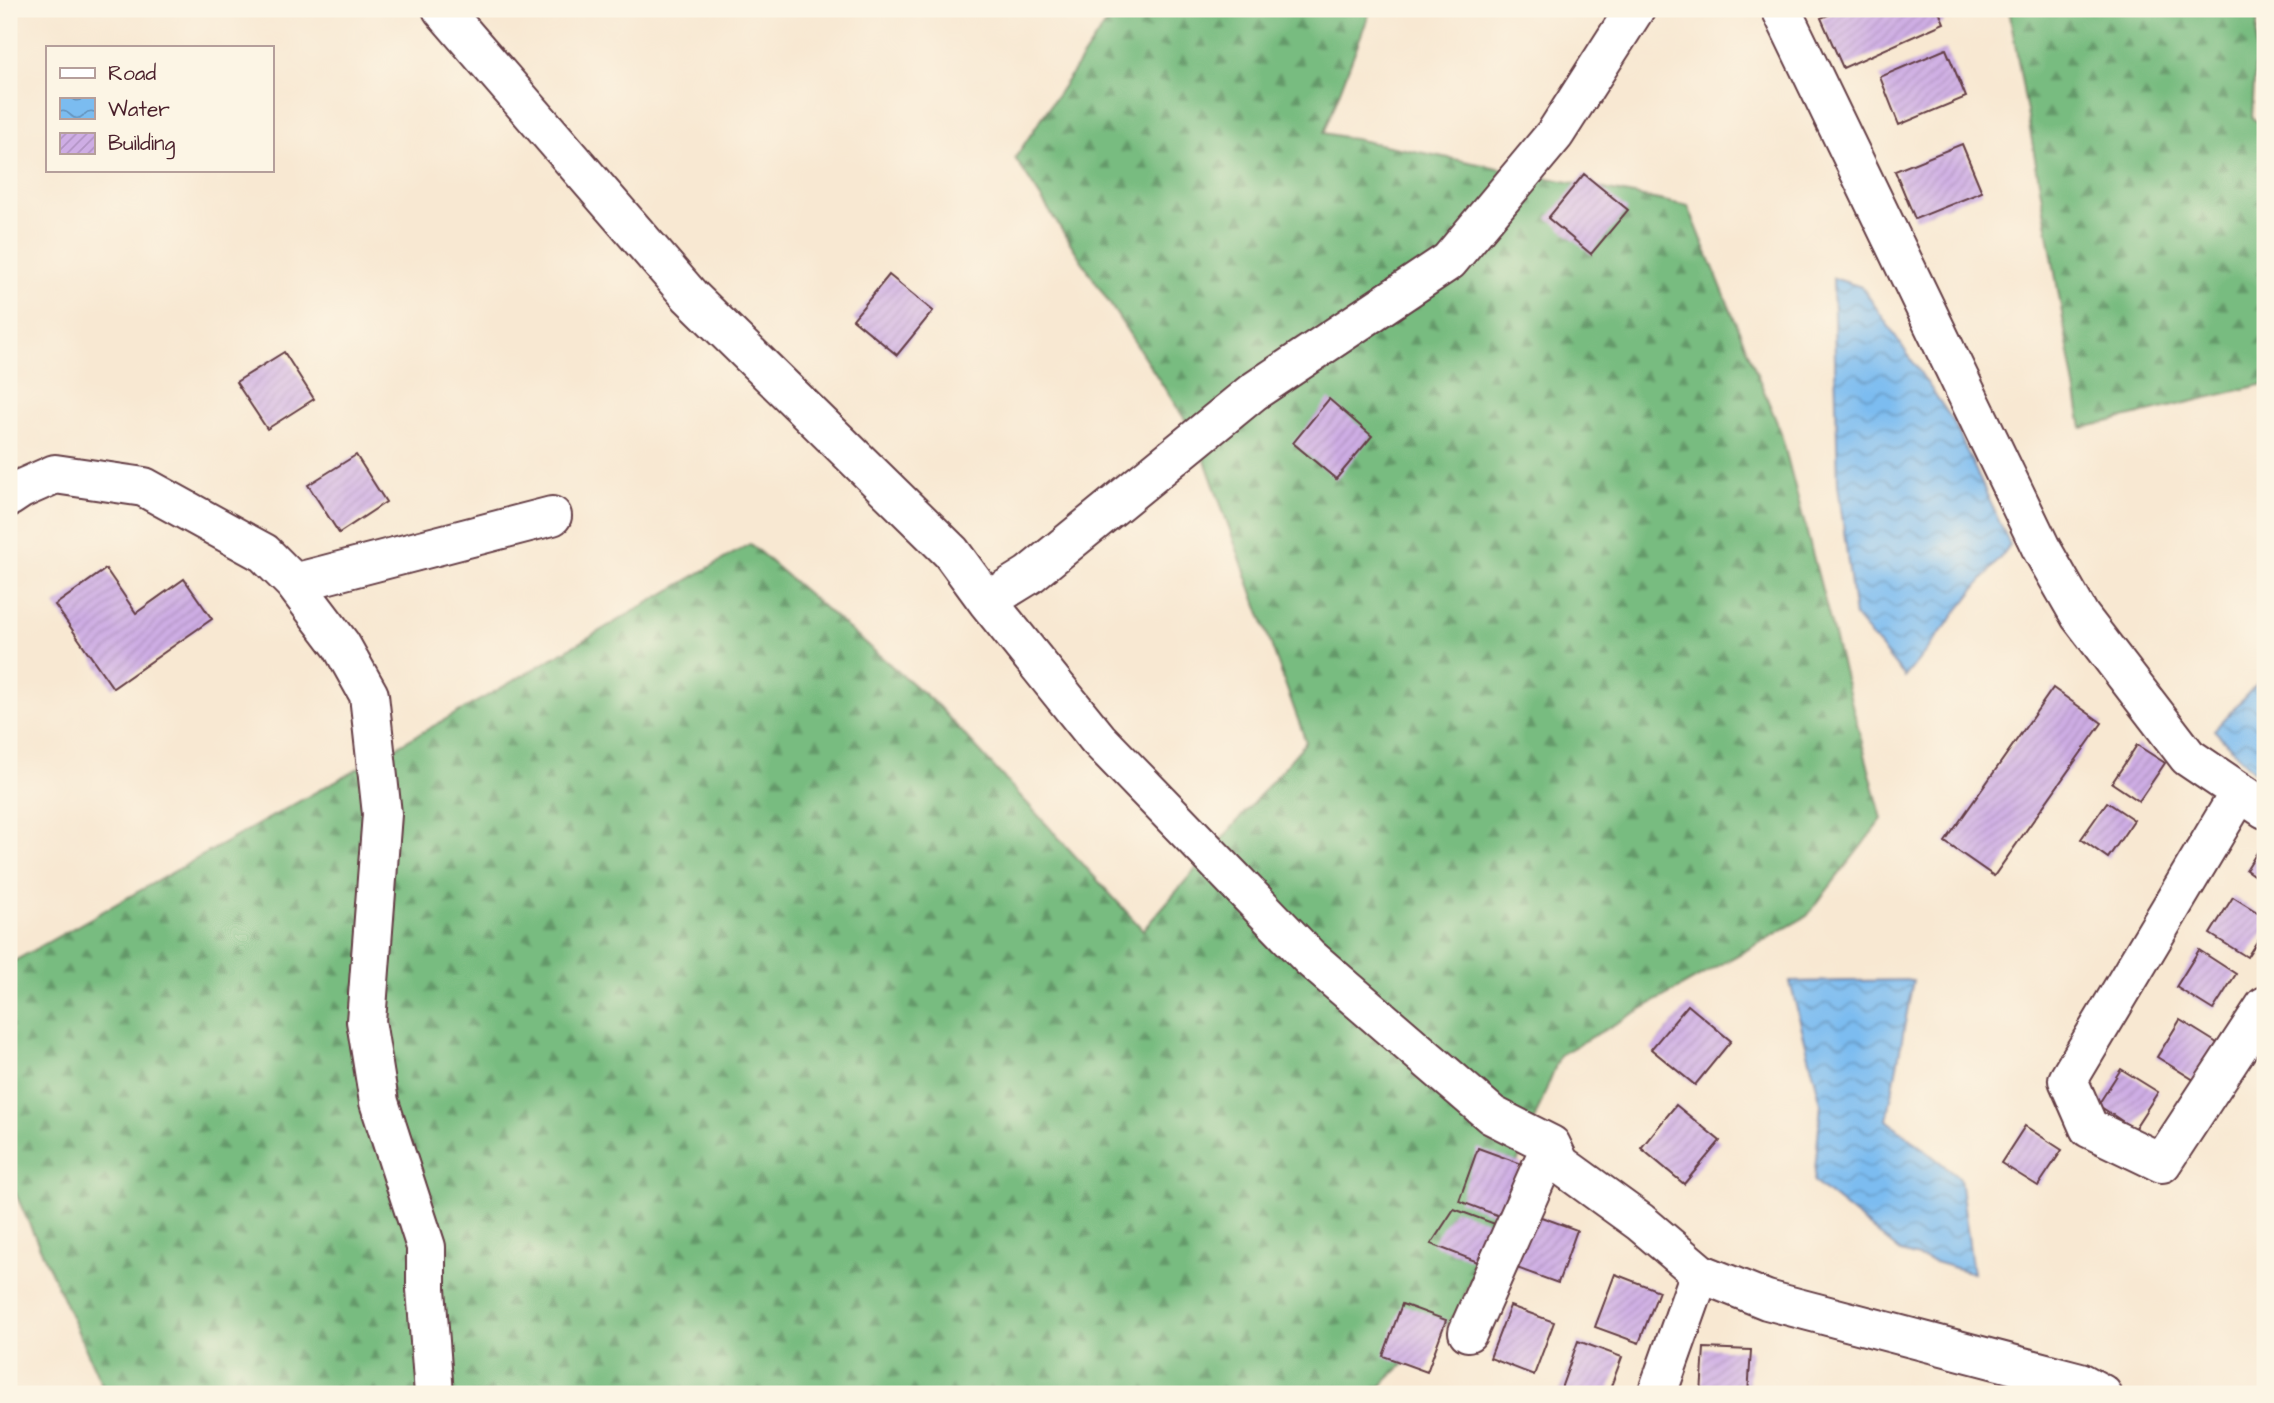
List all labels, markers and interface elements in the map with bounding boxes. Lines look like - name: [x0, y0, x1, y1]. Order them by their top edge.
- legend: [46, 46, 273, 172]
- text: Road: [108, 59, 156, 88]
- text: Water: [108, 95, 170, 124]
- text: Building: [108, 129, 176, 160]

